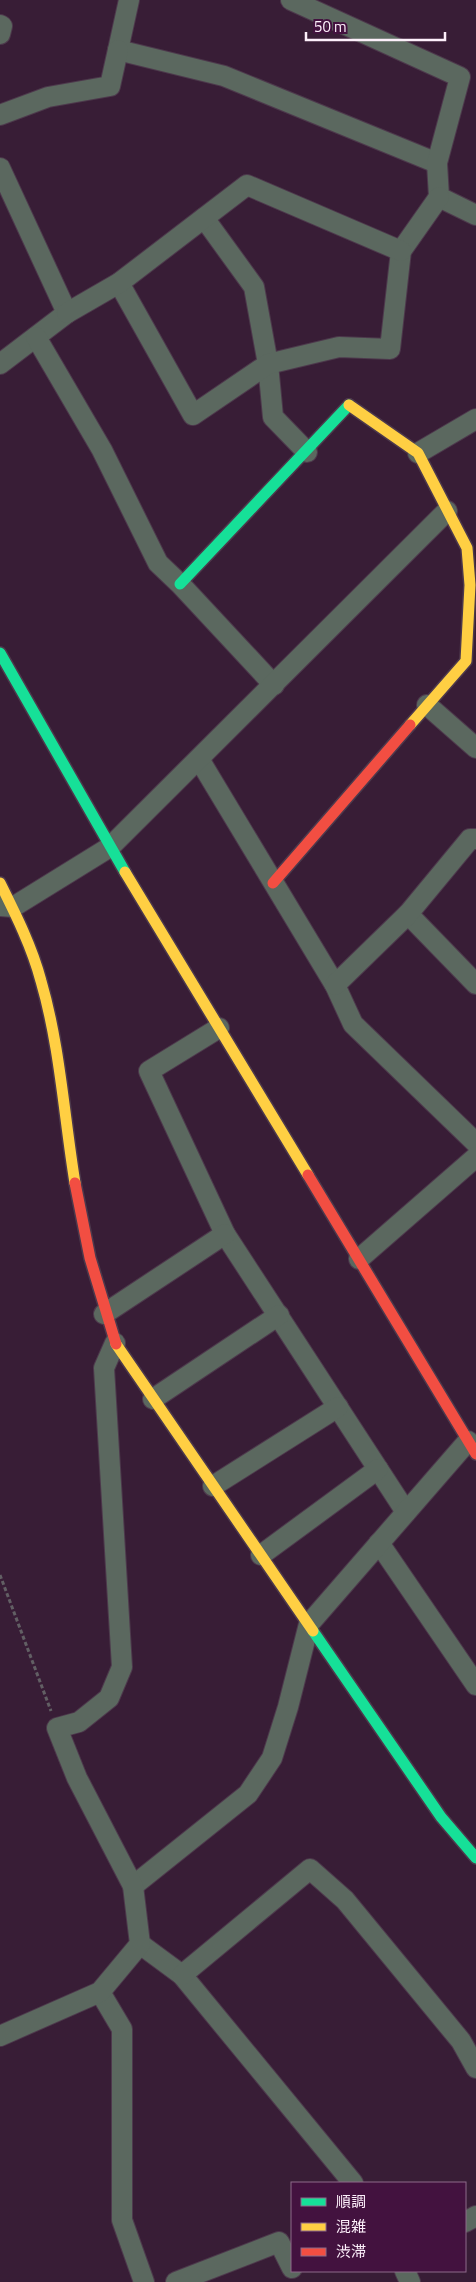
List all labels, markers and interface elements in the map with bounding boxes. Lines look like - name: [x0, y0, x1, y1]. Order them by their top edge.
- scale bar: [306, 10, 445, 42]
- text: 50 m: [314, 15, 347, 38]
- legend: [291, 2182, 466, 2272]
- text: 順調: [336, 2190, 366, 2213]
- text: 混雑: [336, 2215, 366, 2238]
- text: 渋滞: [336, 2240, 366, 2263]

